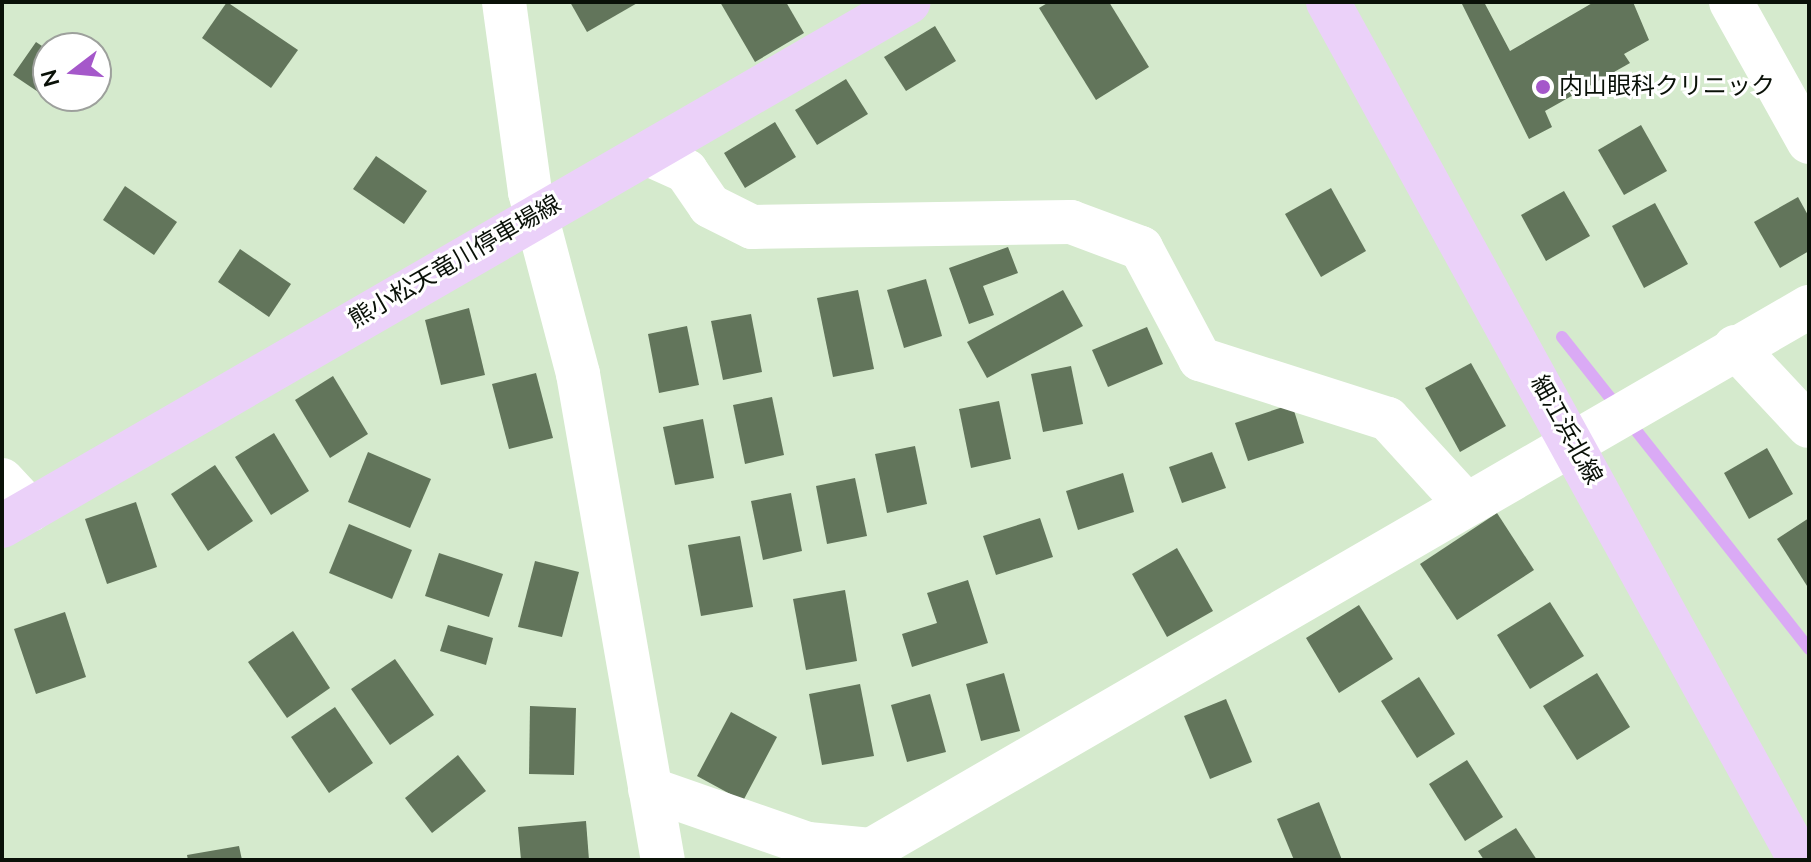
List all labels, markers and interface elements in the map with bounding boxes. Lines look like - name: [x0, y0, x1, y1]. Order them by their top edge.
- north arrow: [32, 32, 112, 112]
- text: N: [34, 66, 68, 90]
- place label: 内山眼科クリニック: [1559, 73, 1775, 101]
- marker: 内山眼科クリニック: [1534, 78, 1552, 96]
- street label: 熊小松天竜川停車場線: [344, 190, 566, 334]
- street label: 細江浜北線: [1524, 371, 1608, 489]

